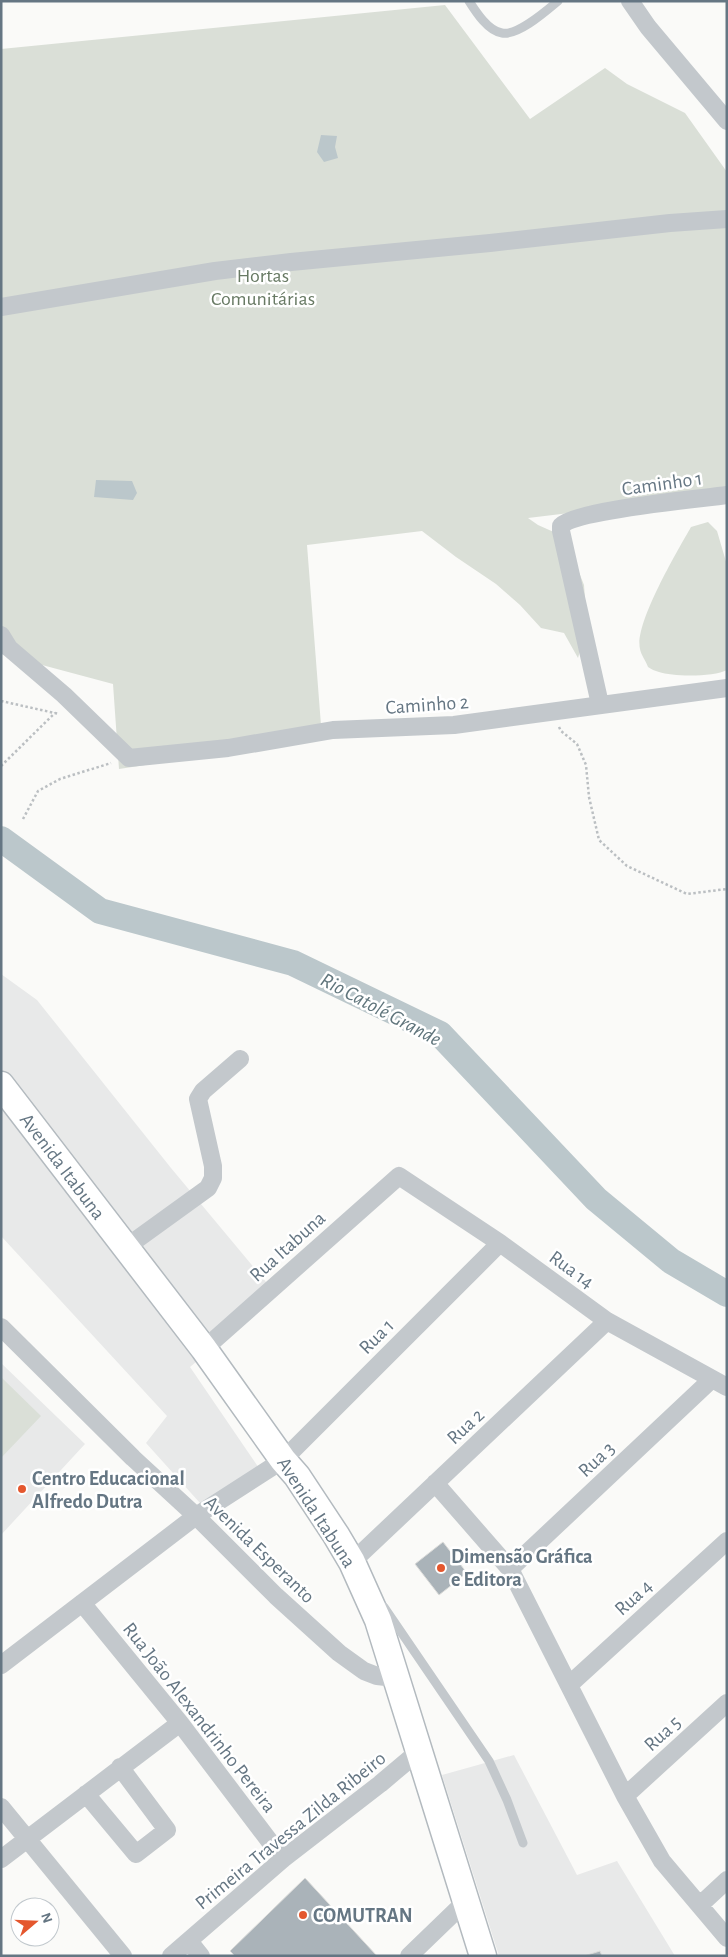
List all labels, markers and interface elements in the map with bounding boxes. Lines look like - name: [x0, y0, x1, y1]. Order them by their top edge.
- park label: Hortas Comunitárias: [211, 266, 315, 309]
- street label: Caminho 1: [621, 468, 704, 500]
- street label: Caminho 2: [385, 692, 469, 718]
- water label: Rio Catolé Grande: [317, 969, 444, 1050]
- street label: Avenida Itabuna: [16, 1110, 108, 1223]
- street label: Rua Itabuna: [246, 1208, 329, 1286]
- street label: Rua 14: [545, 1247, 597, 1293]
- street label: Rua 1: [355, 1315, 398, 1358]
- street label: Rua 2: [443, 1405, 488, 1449]
- street label: Rua 3: [575, 1438, 619, 1481]
- street label: Avenida Itabuna: [273, 1454, 359, 1571]
- place label: Centro Educacional Alfredo Dutra: [32, 1469, 185, 1512]
- marker: Centro Educacional Alfredo Dutra: [16, 1483, 28, 1495]
- street label: Avenida Esperanto: [200, 1492, 318, 1607]
- place label: Dimensão Gráfica e Editora: [451, 1547, 593, 1590]
- marker: Dimensão Gráfica e Editora: [435, 1562, 447, 1574]
- street label: Rua 4: [611, 1576, 656, 1620]
- street label: Rua João Alexandrinho Pereira: [119, 1619, 279, 1816]
- street label: Rua 5: [640, 1712, 685, 1755]
- street label: Primeira Travessa Zilda Ribeiro: [192, 1748, 390, 1914]
- north arrow: [10, 1897, 60, 1947]
- place label: COMUTRAN: [313, 1906, 413, 1926]
- marker: COMUTRAN: [297, 1909, 309, 1921]
- text: N: [38, 1911, 55, 1925]

